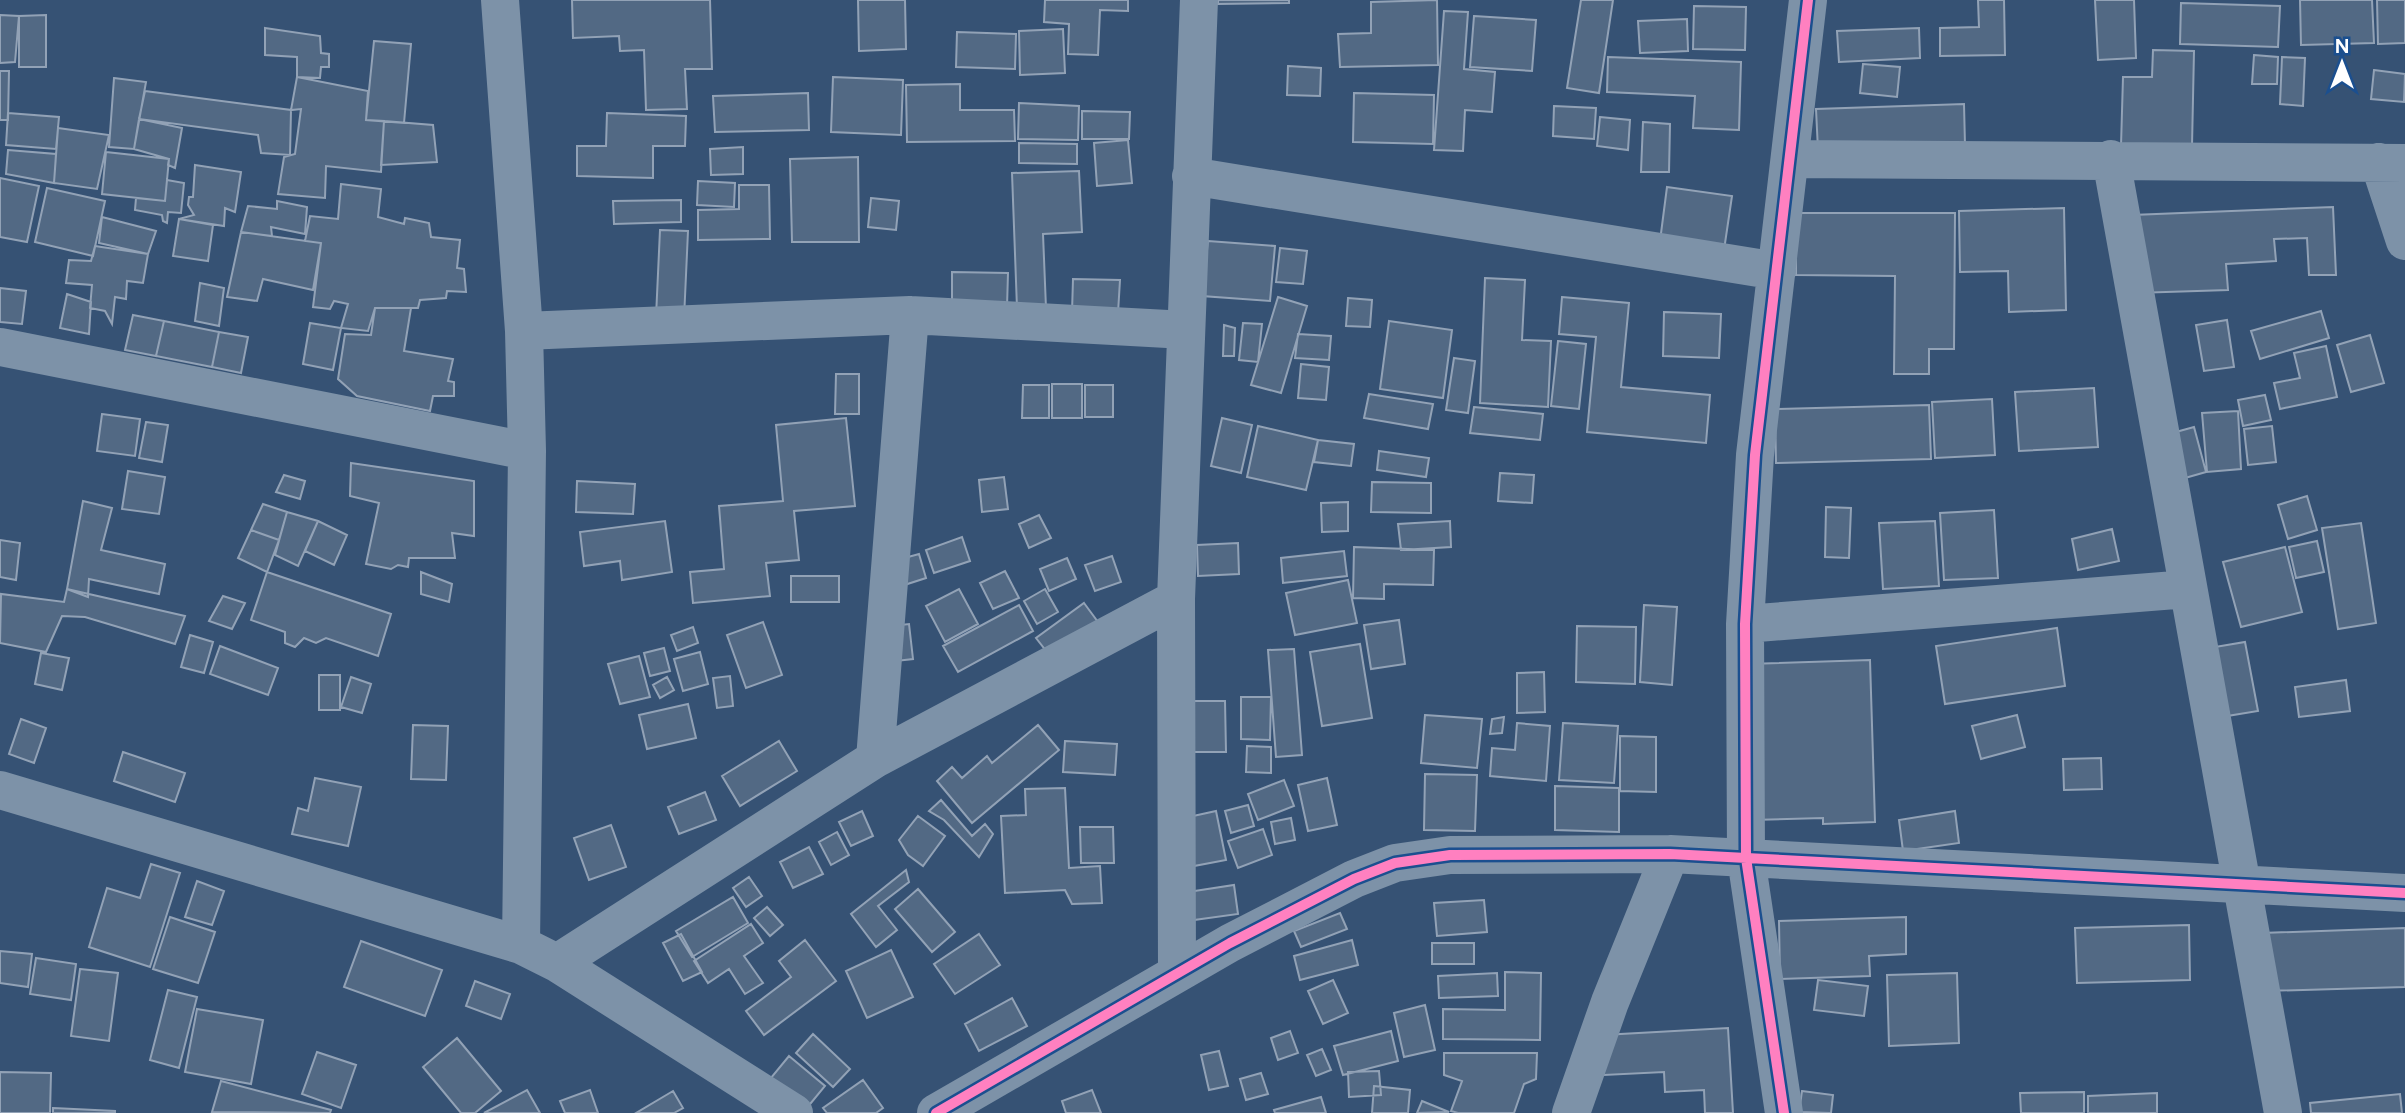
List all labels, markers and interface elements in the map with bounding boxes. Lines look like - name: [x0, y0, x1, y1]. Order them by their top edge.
- north arrow: [2307, 28, 2377, 98]
- text: N: [2335, 35, 2349, 58]

